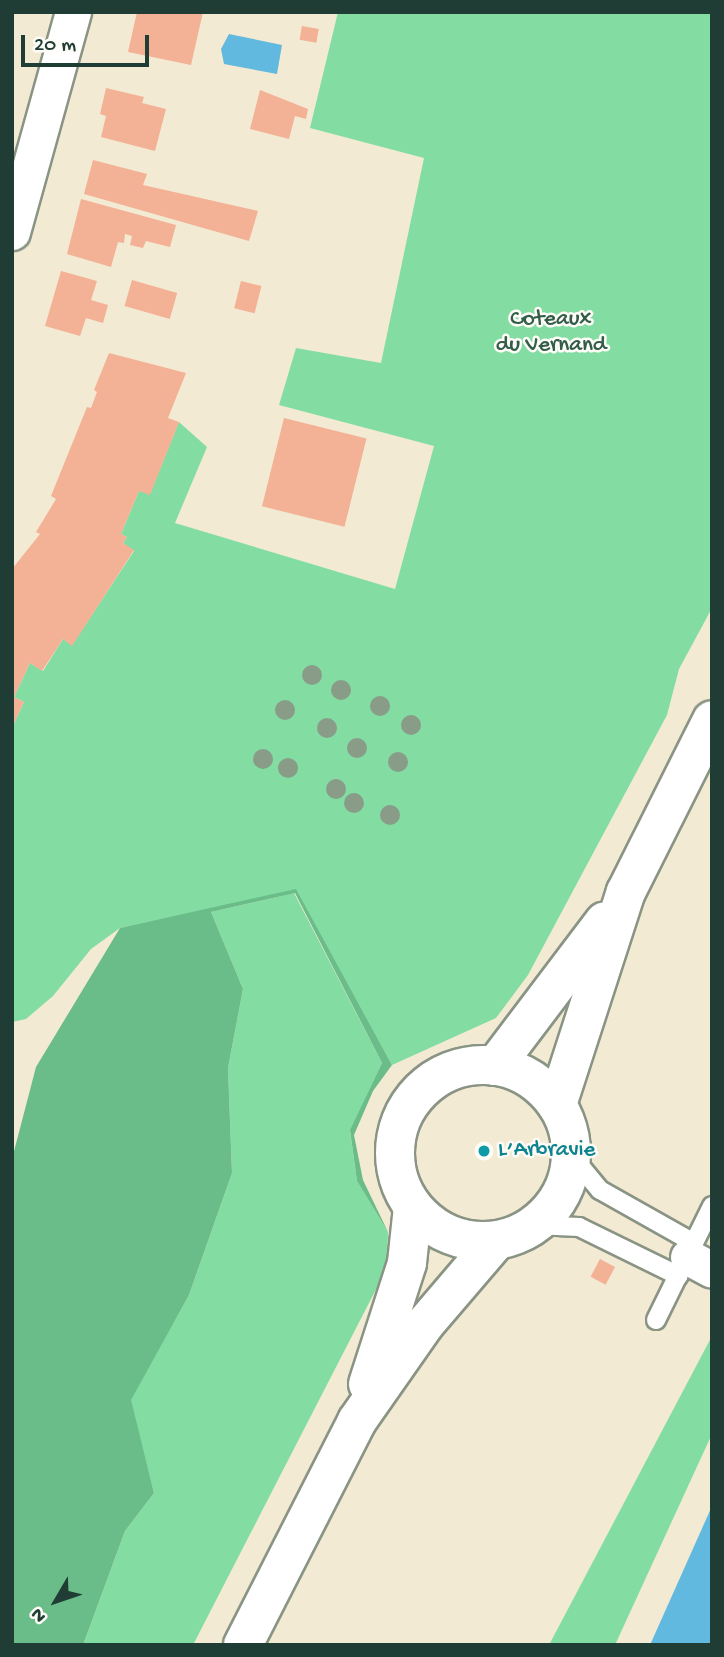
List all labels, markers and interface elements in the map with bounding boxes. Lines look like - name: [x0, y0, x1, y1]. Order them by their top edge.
- scale bar: [24, 21, 152, 65]
- text: 20 m: [34, 34, 76, 59]
- park label: Coteaux du Vernand: [496, 306, 606, 360]
- place label: L’Arbravie: [498, 1137, 595, 1165]
- marker: L’Arbravie: [476, 1143, 492, 1159]
- north arrow: [21, 1566, 91, 1636]
- text: N: [26, 1602, 52, 1627]

